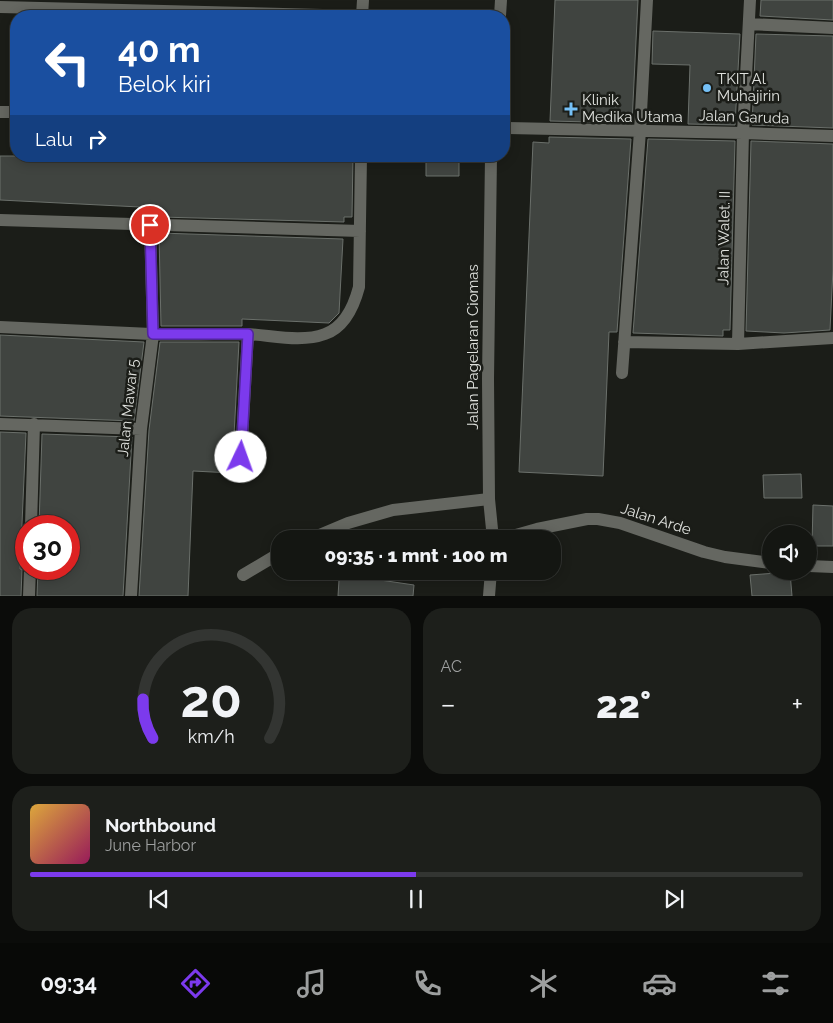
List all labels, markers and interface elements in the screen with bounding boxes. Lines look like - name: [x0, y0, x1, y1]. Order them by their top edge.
- text: 40 m: [118, 29, 200, 70]
- icon: left: [35, 30, 100, 95]
- place label: TKIT Al Muhajirin: [717, 70, 780, 105]
- text: Belok kiri: [118, 71, 211, 97]
- marker: TKIT Al Muhajirin: [701, 82, 713, 94]
- place label: Klinik Medika Utama: [582, 91, 683, 126]
- marker: Klinik Medika Utama: [564, 102, 578, 116]
- street label: Jalan Garuda: [698, 106, 790, 128]
- icon: right: [83, 125, 111, 153]
- text: Lalu: [35, 128, 73, 150]
- street label: Jalan Walet. II: [714, 191, 734, 285]
- pin: [129, 204, 171, 246]
- icon: arrive: [136, 211, 164, 239]
- street label: Jalan Pagelaran Ciomas: [464, 264, 482, 430]
- street label: Jalan Mawar 5: [114, 358, 142, 458]
- position arrow: [214, 430, 266, 482]
- street label: Jalan Arde: [619, 499, 694, 539]
- speed limit sign: 30: [15, 515, 80, 580]
- map controls: [762, 525, 817, 580]
- button: sound: [762, 525, 817, 580]
- text: 09:35 · 1 mnt · 100 m: [325, 544, 507, 566]
- text: AC: [441, 657, 462, 676]
- text: 20: [181, 668, 242, 729]
- text: 22°: [596, 682, 651, 727]
- text: −: [441, 688, 456, 721]
- text: +: [791, 688, 803, 721]
- text: km/h: [188, 726, 235, 747]
- text: Northbound: [105, 814, 216, 836]
- text: June Harbor: [105, 836, 196, 855]
- icon: previous: [145, 885, 173, 913]
- icon: pause: [402, 885, 430, 913]
- icon: next: [660, 885, 688, 913]
- icon: directions: [178, 966, 213, 1001]
- icon: music: [294, 966, 329, 1001]
- icon: phone: [410, 966, 445, 1001]
- icon: climate: [526, 966, 561, 1001]
- icon: car: [642, 966, 677, 1001]
- icon: filters: [758, 966, 793, 1001]
- text: 09:34: [40, 970, 97, 996]

